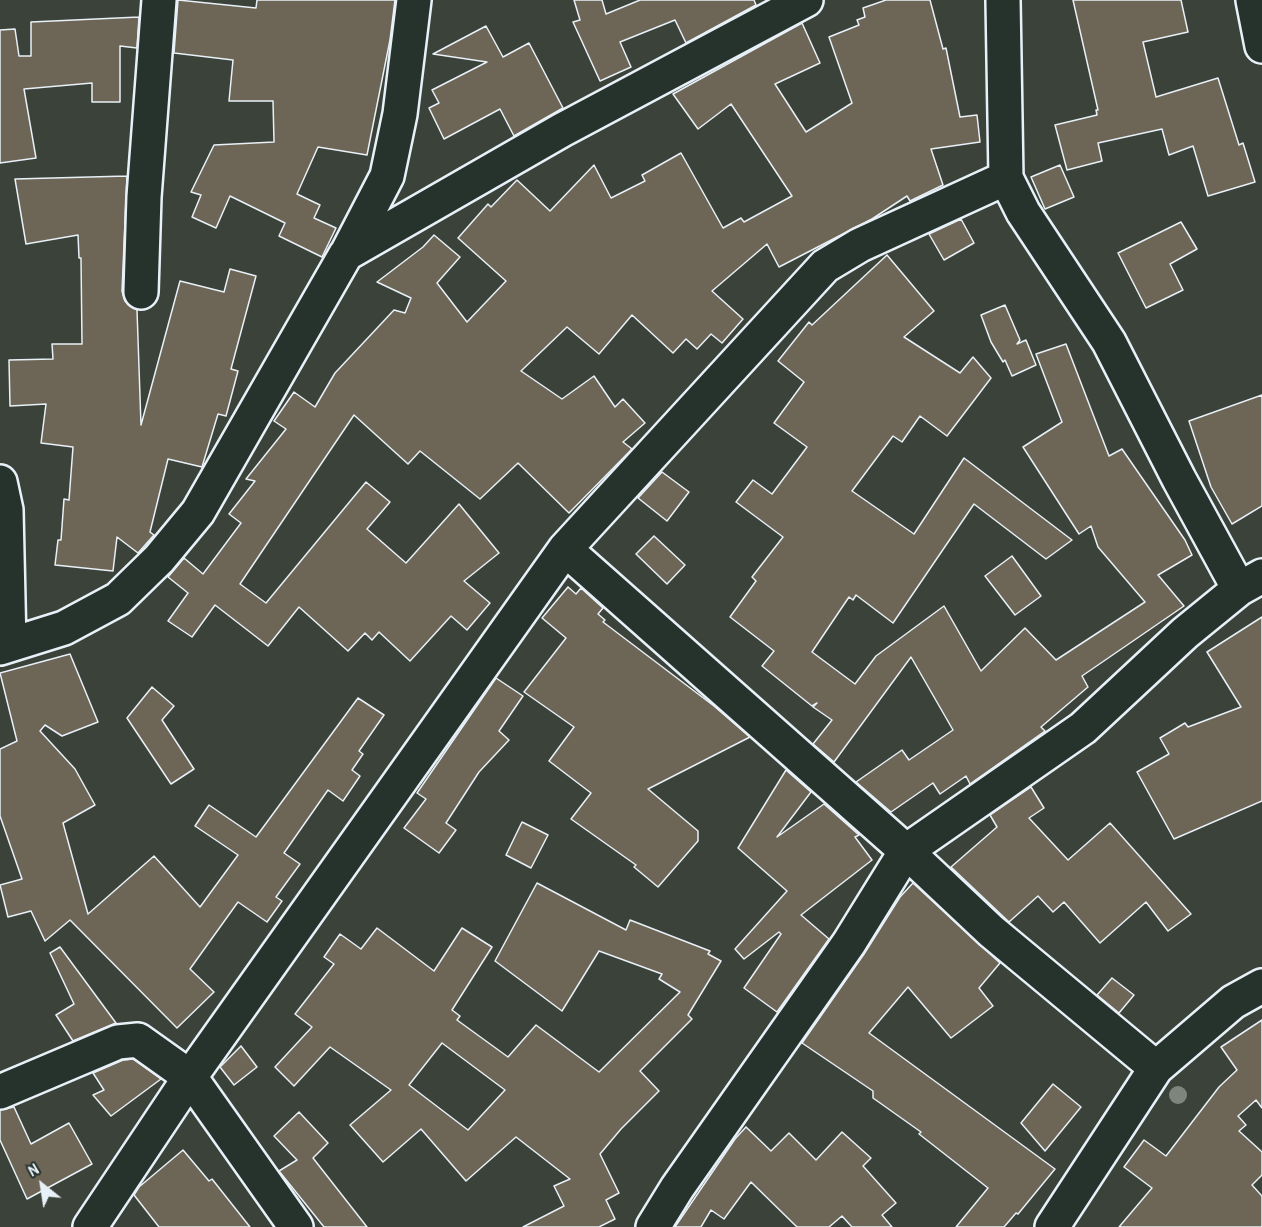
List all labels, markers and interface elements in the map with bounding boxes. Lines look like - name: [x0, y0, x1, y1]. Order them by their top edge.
- north arrow: [12, 1155, 72, 1215]
- text: N: [24, 1158, 42, 1181]

